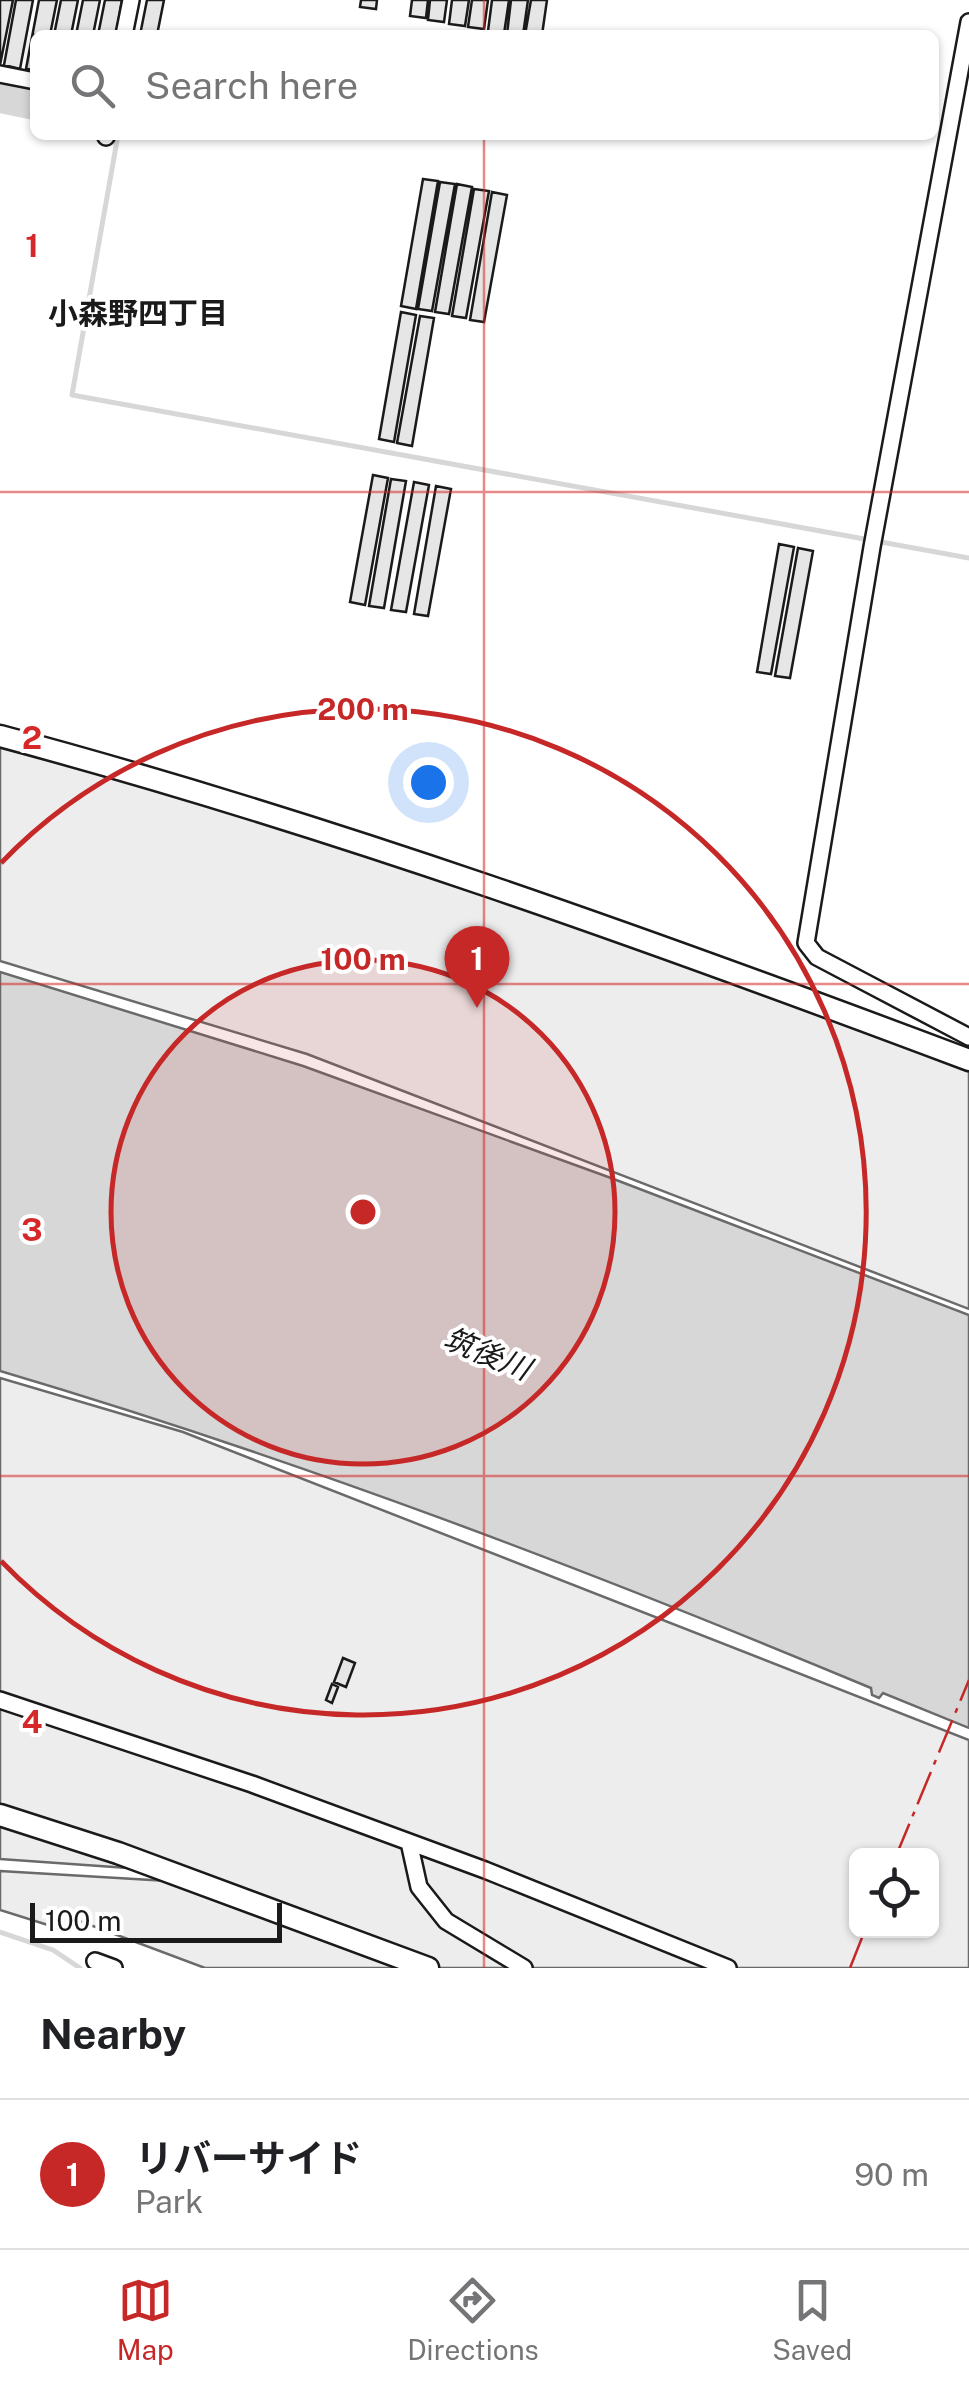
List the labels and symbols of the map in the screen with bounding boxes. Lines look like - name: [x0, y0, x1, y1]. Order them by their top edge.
- text: 1: [25, 227, 39, 264]
- district label: 小森野四丁目: [48, 295, 228, 331]
- text: 200 m: [317, 691, 409, 727]
- text: 2: [22, 719, 42, 756]
- your location: [403, 757, 454, 808]
- pin: 1: [444, 926, 510, 1008]
- text: 100 m: [320, 941, 406, 977]
- centre of rings: [345, 1194, 381, 1230]
- text: 3: [21, 1211, 43, 1248]
- water label: 筑後川: [439, 1320, 539, 1388]
- text: 4: [22, 1703, 43, 1740]
- scale bar: [30, 1898, 282, 1942]

